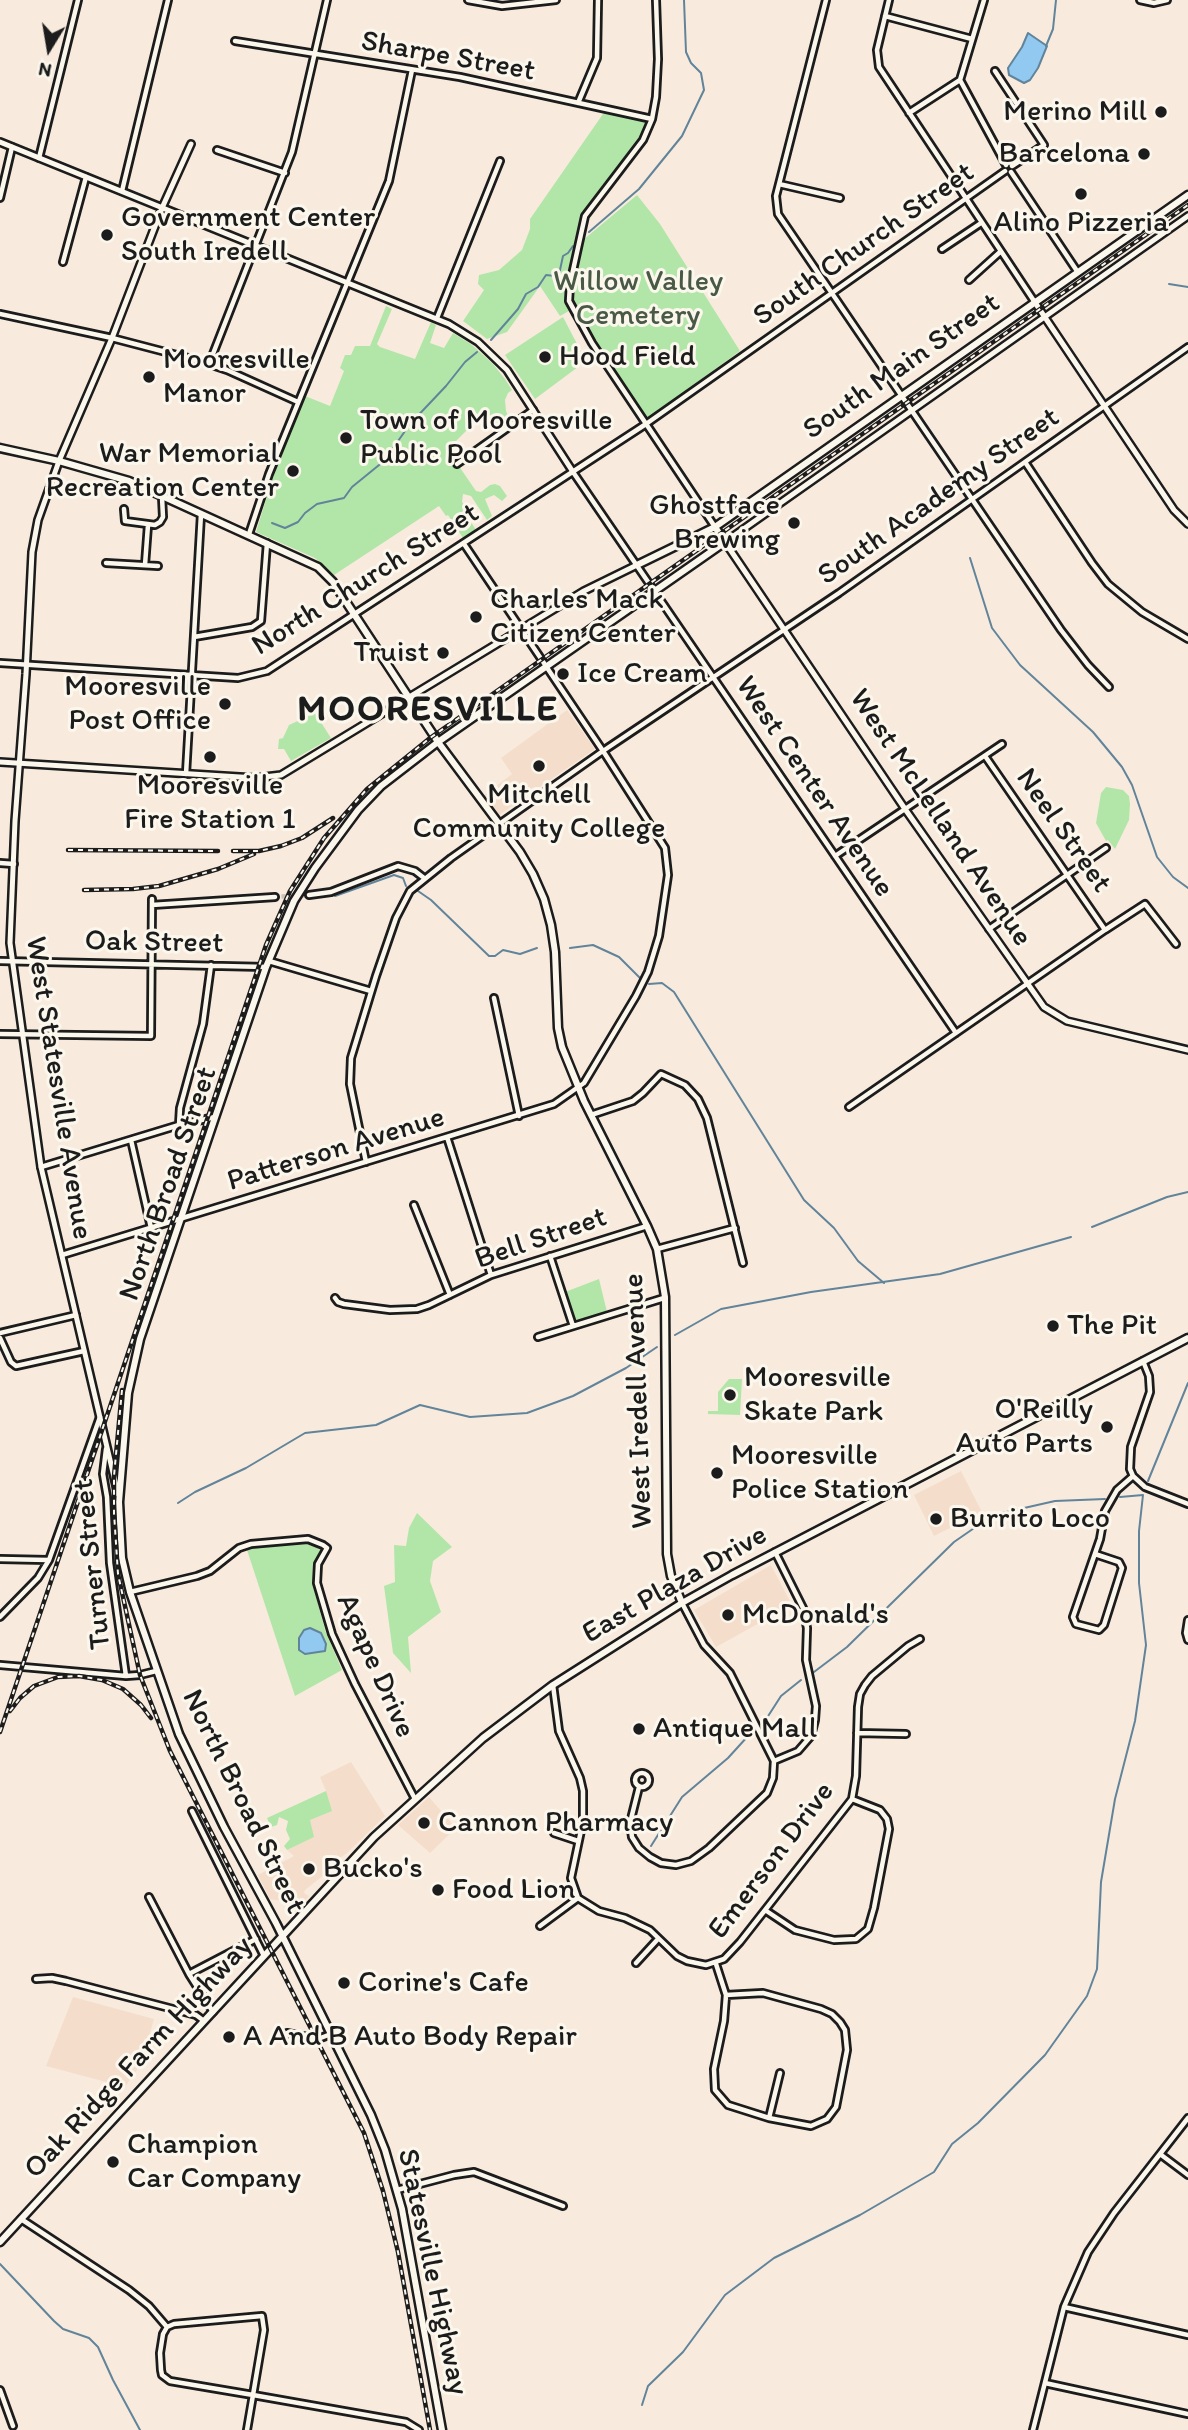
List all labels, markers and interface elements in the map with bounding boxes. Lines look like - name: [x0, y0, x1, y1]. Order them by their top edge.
- north arrow: [14, 14, 84, 84]
- street label: Sharpe Street: [358, 24, 538, 90]
- text: N: [36, 58, 53, 83]
- place label: Merino Mill: [1003, 94, 1147, 130]
- marker: Merino Mill: [1153, 104, 1169, 120]
- place label: Barcelona: [999, 136, 1130, 172]
- marker: Barcelona: [1136, 146, 1152, 162]
- street label: South Church Street: [747, 155, 981, 335]
- marker: Alino Pizzeria: [1073, 186, 1089, 202]
- place label: Government Center South Iredell: [121, 200, 375, 270]
- place label: Alino Pizzeria: [993, 205, 1169, 241]
- marker: Government Center South Iredell: [99, 227, 115, 243]
- park label: Willow Valley Cemetery: [553, 264, 723, 334]
- street label: South Main Street: [797, 286, 1007, 448]
- place label: Hood Field: [559, 339, 696, 375]
- place label: Mooresville Manor: [163, 342, 310, 412]
- marker: Hood Field: [537, 349, 553, 365]
- marker: Mooresville Manor: [141, 369, 157, 385]
- street label: South Academy Street: [811, 400, 1067, 594]
- place label: Town of Mooresville Public Pool: [360, 403, 612, 474]
- marker: Town of Mooresville Public Pool: [338, 430, 354, 446]
- place label: War Memorial Recreation Center: [46, 436, 279, 506]
- marker: War Memorial Recreation Center: [285, 463, 301, 479]
- place label: Ghostface Brewing: [649, 488, 780, 558]
- street label: North Church Street: [246, 496, 486, 664]
- marker: Ghostface Brewing: [786, 515, 802, 531]
- place label: Charles Mack Citizen Center: [490, 582, 676, 652]
- marker: Charles Mack Citizen Center: [468, 609, 484, 625]
- place label: Truist: [354, 635, 429, 671]
- marker: Truist: [435, 645, 451, 661]
- place label: Ice Cream: [577, 656, 707, 692]
- marker: Ice Cream: [555, 666, 571, 682]
- place label: Mooresville Post Office: [64, 669, 211, 740]
- street label: West Center Avenue: [727, 670, 901, 904]
- street label: West McLelland Avenue: [840, 682, 1040, 954]
- district label: MOORESVILLE: [298, 689, 558, 733]
- marker: Mooresville Post Office: [217, 696, 233, 712]
- marker: Mooresville Fire Station 1: [202, 749, 218, 765]
- marker: Mitchell Community College: [531, 758, 547, 774]
- street label: Neel Street: [1007, 762, 1119, 900]
- place label: Mooresville Fire Station 1: [124, 768, 296, 838]
- place label: Mitchell Community College: [413, 777, 665, 848]
- street label: Oak Street: [84, 924, 224, 962]
- street label: West Statesville Avenue: [16, 934, 100, 1242]
- street label: North Broad Street: [112, 1062, 226, 1306]
- street label: Patterson Avenue: [223, 1100, 449, 1200]
- street label: Bell Street: [471, 1200, 611, 1278]
- street label: West Iredell Avenue: [617, 1273, 661, 1529]
- place label: The Pit: [1067, 1308, 1157, 1344]
- marker: The Pit: [1045, 1318, 1061, 1334]
- place label: Mooresville Skate Park: [744, 1360, 891, 1430]
- marker: Mooresville Skate Park: [722, 1387, 738, 1403]
- place label: O'Reilly Auto Parts: [956, 1392, 1093, 1462]
- marker: O'Reilly Auto Parts: [1099, 1419, 1115, 1435]
- place label: Mooresville Police Station: [731, 1438, 909, 1508]
- marker: Mooresville Police Station: [709, 1465, 725, 1481]
- street label: Turner Street: [66, 1477, 120, 1651]
- place label: Burrito Loco: [950, 1501, 1110, 1537]
- marker: Burrito Loco: [928, 1511, 944, 1527]
- street label: East Plaza Drive: [576, 1518, 774, 1652]
- street label: Agape Drive: [327, 1589, 423, 1743]
- place label: McDonald's: [742, 1597, 889, 1633]
- marker: McDonald's: [720, 1607, 736, 1623]
- street label: North Broad Street: [173, 1684, 313, 1920]
- place label: Antique Mall: [653, 1711, 817, 1747]
- marker: Antique Mall: [631, 1721, 647, 1737]
- street label: Emerson Drive: [701, 1775, 843, 1947]
- place label: Cannon Pharmacy: [438, 1805, 673, 1841]
- marker: Cannon Pharmacy: [416, 1815, 432, 1831]
- place label: Bucko's: [323, 1851, 423, 1887]
- marker: Bucko's: [301, 1861, 317, 1877]
- place label: Food Lion: [452, 1872, 575, 1908]
- marker: Food Lion: [430, 1882, 446, 1898]
- street label: Oak Ridge Farm Highway: [17, 1929, 261, 2187]
- place label: Corine's Cafe: [358, 1965, 529, 2001]
- marker: Corine's Cafe: [336, 1975, 352, 1991]
- place label: A And B Auto Body Repair: [243, 2019, 577, 2055]
- marker: A And B Auto Body Repair: [221, 2029, 237, 2045]
- place label: Champion Car Company: [127, 2127, 301, 2198]
- street label: Statesville Highway: [388, 2146, 476, 2398]
- marker: Champion Car Company: [105, 2154, 121, 2170]

